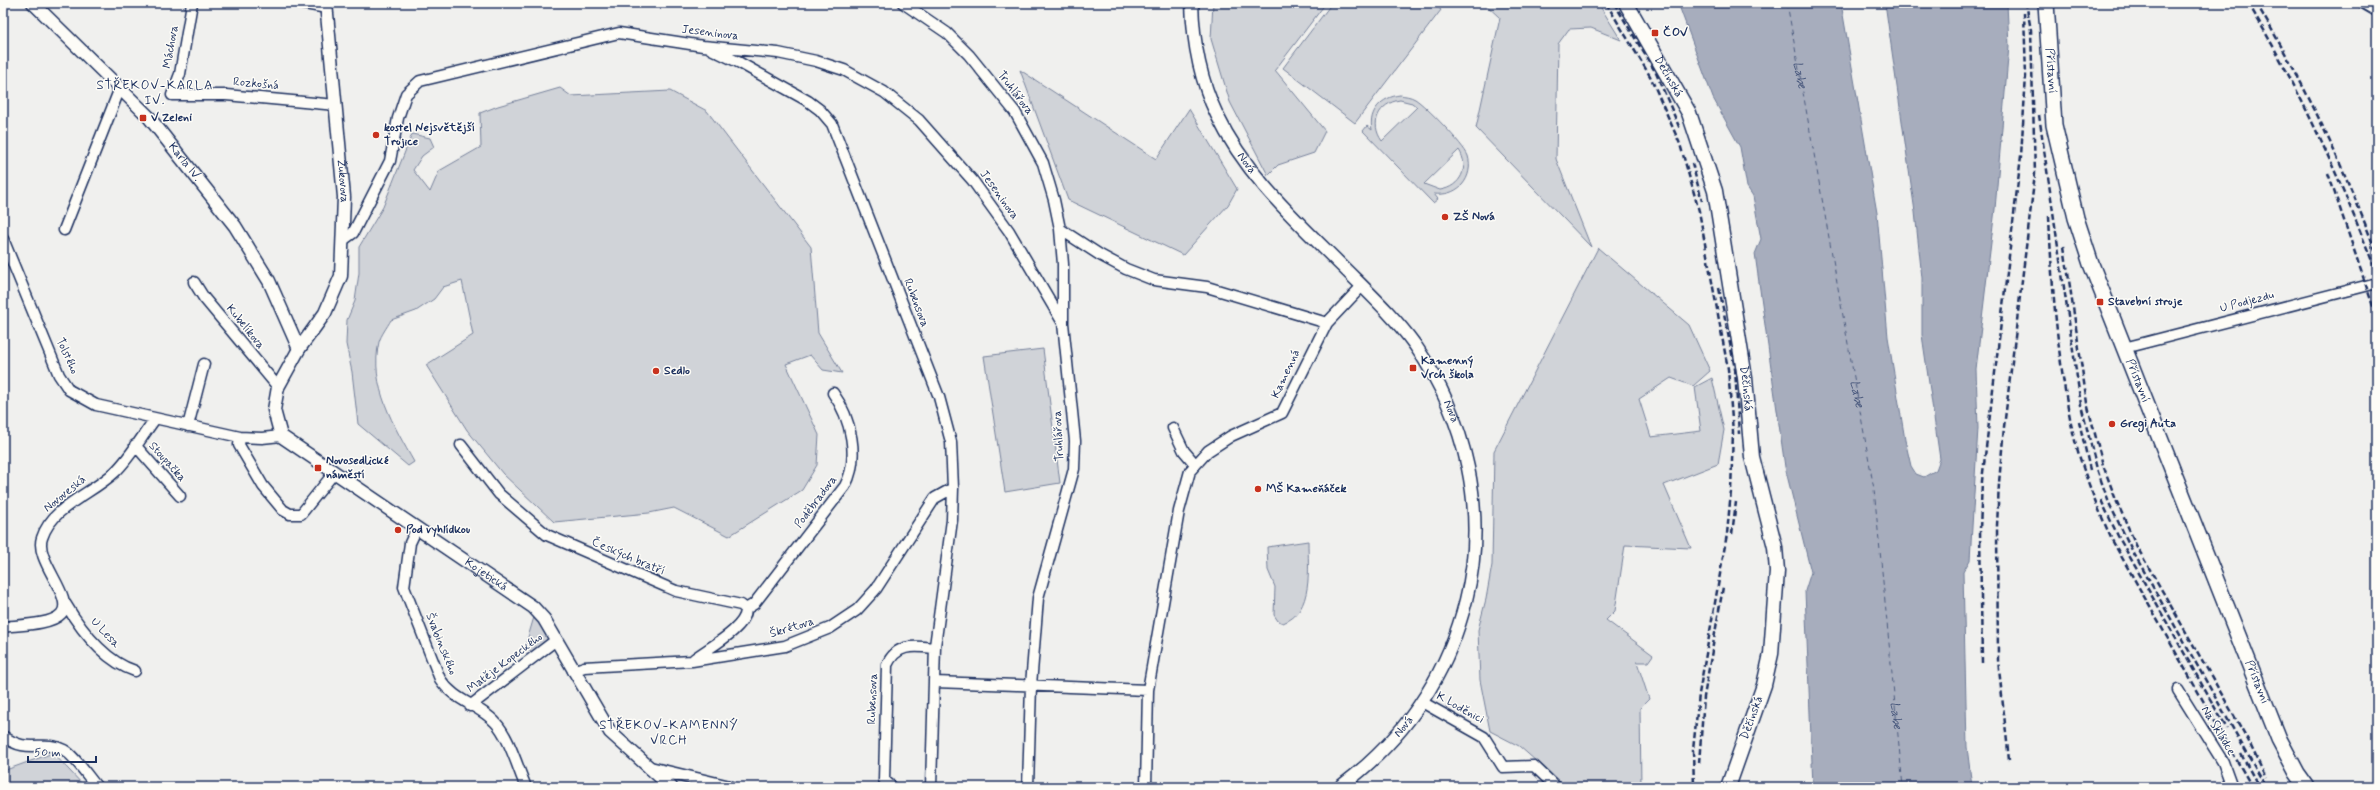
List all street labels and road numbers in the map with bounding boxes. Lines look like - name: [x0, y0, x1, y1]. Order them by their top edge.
- street label: Jeseninova: [681, 22, 739, 44]
- street label: Máchova: [159, 24, 183, 70]
- street label: Přístavní: [2041, 48, 2060, 94]
- street label: Děčínská: [1650, 53, 1687, 101]
- street label: Truhlářova: [993, 68, 1037, 118]
- street label: Rozkošná: [232, 74, 280, 94]
- street label: Karla IV.: [164, 139, 205, 185]
- street label: Nová: [1233, 149, 1260, 178]
- street label: Žukovova: [333, 159, 352, 203]
- street label: Jeseninova: [976, 167, 1022, 223]
- street label: Rubensova: [899, 276, 933, 330]
- street label: U Podjezdu: [2218, 287, 2276, 317]
- street label: Kubelíkova: [222, 301, 268, 353]
- street label: Tolstého: [52, 335, 82, 377]
- street label: Kamenná: [1268, 347, 1304, 401]
- street label: Přístavní: [2121, 357, 2153, 405]
- street label: Děčínská: [1735, 365, 1756, 412]
- street label: Nová: [1439, 398, 1463, 425]
- street label: Truhlářova: [1050, 410, 1068, 462]
- street label: Stoupačka: [145, 439, 189, 485]
- street label: Novoveská: [40, 472, 90, 516]
- street label: Poděbradova: [791, 473, 841, 531]
- street label: Českých bratří: [589, 534, 667, 580]
- street label: Kojetická: [461, 555, 511, 596]
- street label: Švabinského: [421, 611, 461, 678]
- street label: U Lesa: [87, 614, 124, 652]
- street label: Škrétova: [768, 614, 816, 642]
- street label: Matěje Kopeckého: [464, 629, 546, 697]
- street label: Přístavní: [2241, 658, 2272, 706]
- street label: Rubensova: [864, 673, 882, 725]
- street label: K Loděnici: [1433, 688, 1487, 728]
- street label: Děčínská: [1737, 694, 1767, 742]
- street label: Na Skládce: [2197, 703, 2239, 759]
- street label: Nová: [1391, 713, 1418, 741]

